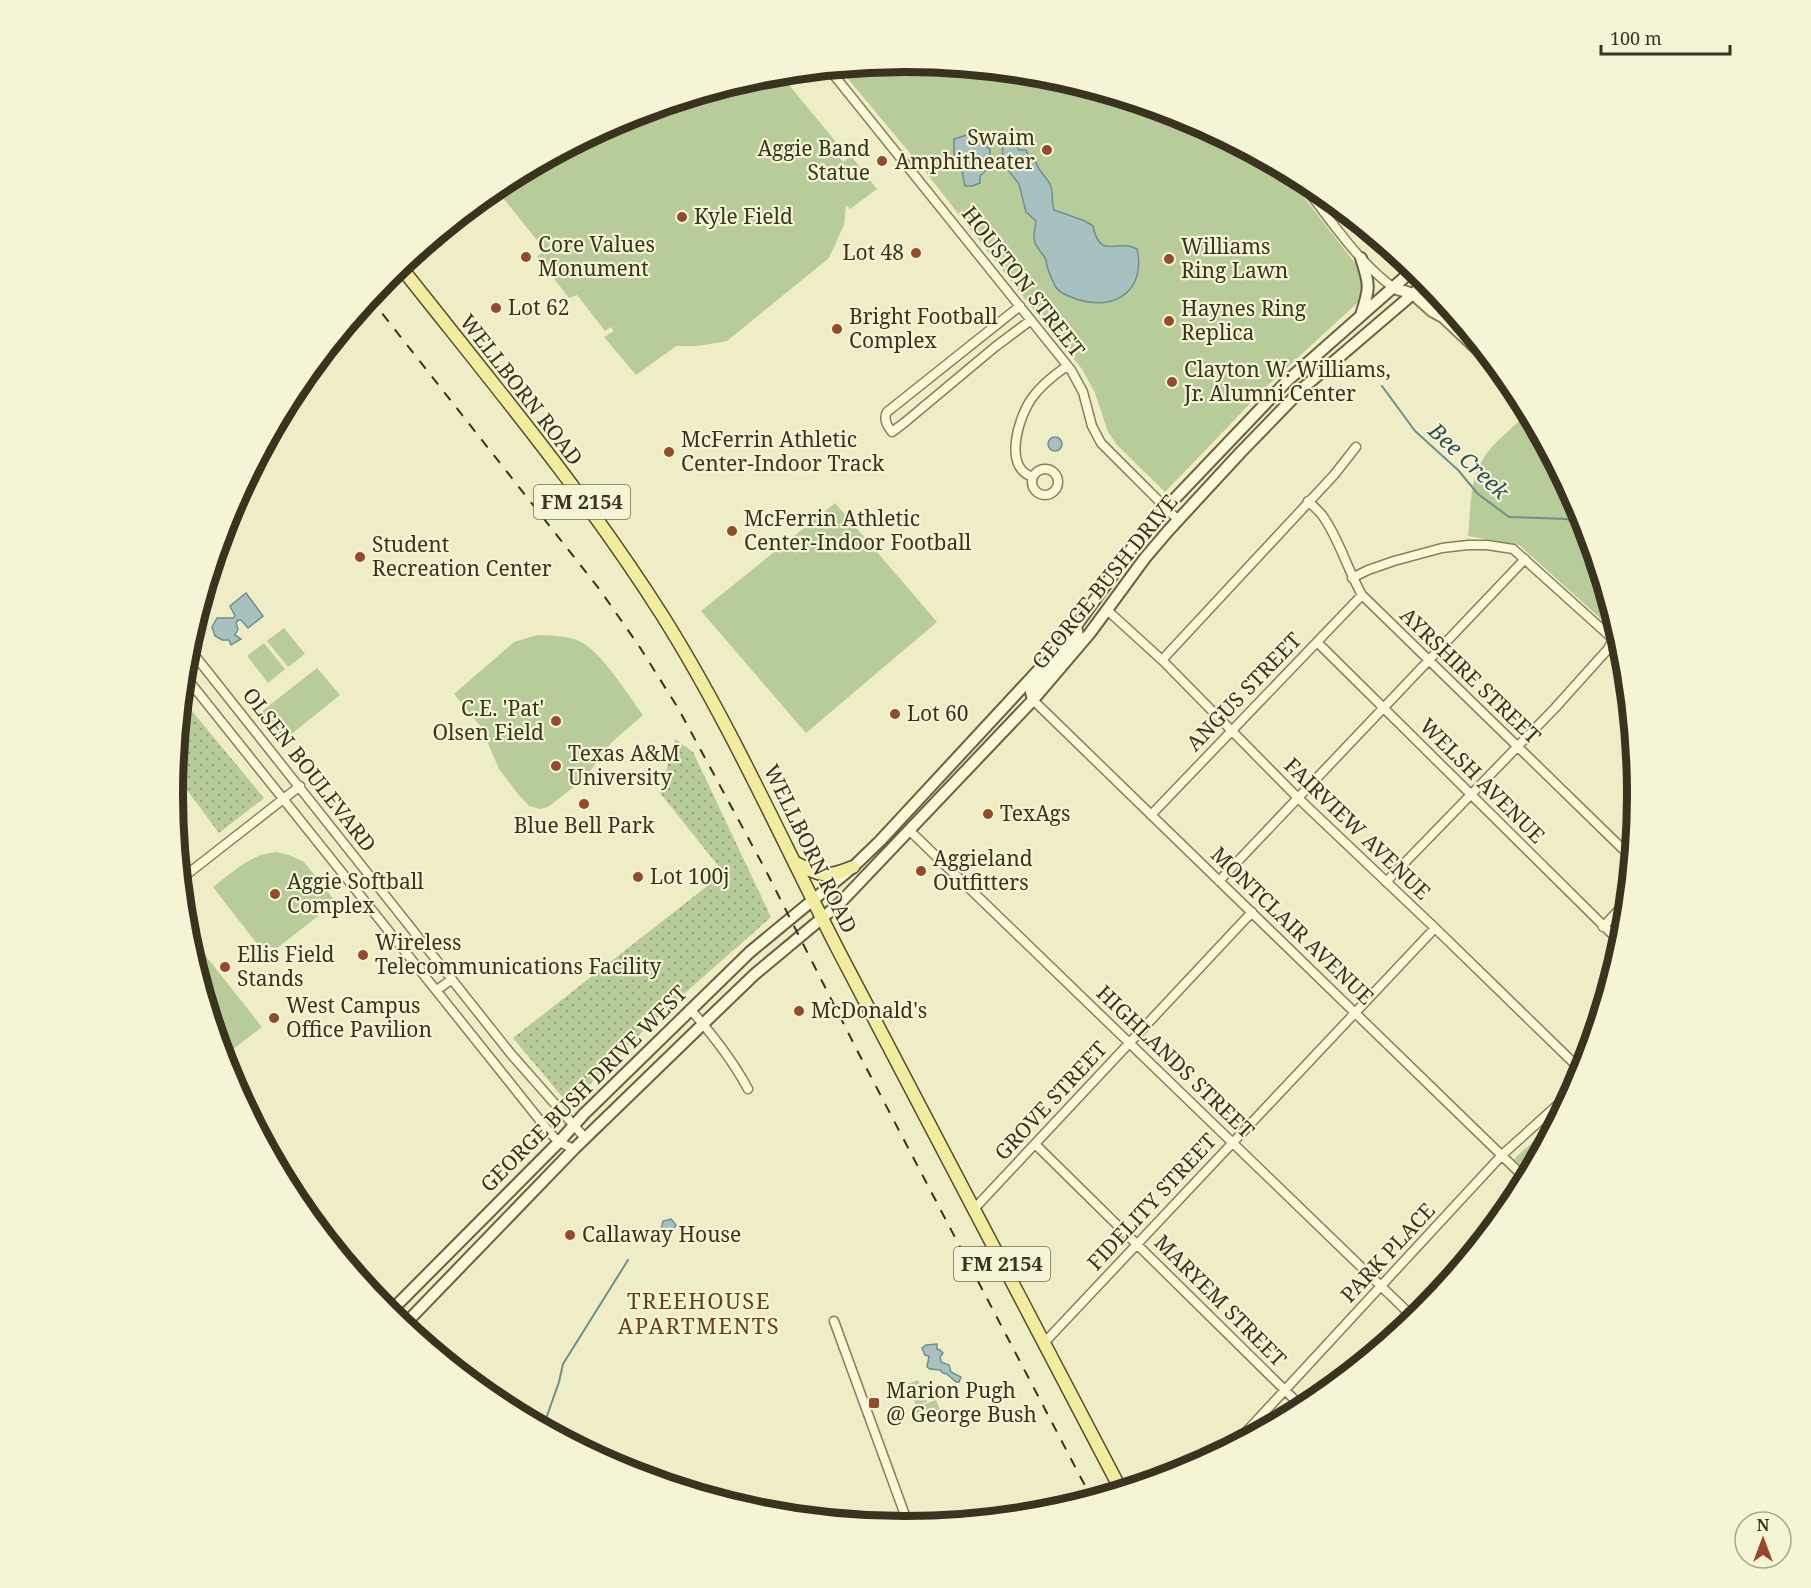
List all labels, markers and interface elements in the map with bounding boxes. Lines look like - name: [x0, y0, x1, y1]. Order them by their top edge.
- scale bar: [1601, 18, 1730, 56]
- text: 100 m: [1610, 26, 1662, 50]
- place label: Swaim Amphitheater: [895, 123, 1035, 175]
- place label: Aggie Band Statue: [758, 134, 870, 186]
- marker: Swaim Amphitheater: [1040, 143, 1054, 157]
- marker: Aggie Band Statue: [875, 154, 889, 168]
- street label: HOUSTON STREET: [956, 200, 1092, 363]
- place label: Kyle Field: [694, 202, 793, 230]
- marker: Kyle Field: [675, 210, 689, 224]
- place label: Core Values Monument: [538, 230, 655, 282]
- place label: Williams Ring Lawn: [1181, 232, 1288, 284]
- place label: Lot 48: [842, 238, 904, 266]
- marker: Lot 48: [909, 246, 923, 260]
- marker: Core Values Monument: [519, 250, 533, 264]
- marker: Williams Ring Lawn: [1162, 252, 1176, 266]
- place label: Lot 62: [508, 293, 570, 321]
- place label: Haynes Ring Replica: [1181, 294, 1307, 346]
- marker: Lot 62: [489, 301, 503, 315]
- place label: Bright Football Complex: [849, 302, 998, 354]
- street label: WELLBORN ROAD: [454, 308, 590, 471]
- marker: Haynes Ring Replica: [1162, 314, 1176, 328]
- marker: Bright Football Complex: [830, 322, 844, 336]
- place label: Clayton W. Williams, Jr. Alumni Center: [1183, 355, 1391, 407]
- marker: Clayton W. Williams, Jr. Alumni Center: [1165, 375, 1179, 389]
- water label: Bee Creek: [1422, 415, 1517, 506]
- place label: McFerrin Athletic Center-Indoor Track: [681, 425, 885, 477]
- marker: McFerrin Athletic Center-Indoor Track: [662, 445, 676, 459]
- road number: FM 2154: [534, 485, 630, 519]
- street label: GEORGE BUSH DRIVE: [1025, 488, 1183, 674]
- place label: McFerrin Athletic Center-Indoor Football: [744, 504, 972, 556]
- marker: McFerrin Athletic Center-Indoor Football: [725, 524, 739, 538]
- place label: Student Recreation Center: [372, 530, 552, 582]
- marker: Student Recreation Center: [353, 550, 367, 564]
- street label: AYRSHIRE STREET: [1394, 601, 1547, 750]
- street label: ANGUS STREET: [1180, 626, 1307, 757]
- street label: OLSEN BOULEVARD: [237, 682, 383, 857]
- place label: C.E. 'Pat' Olsen Field: [432, 694, 544, 746]
- place label: Lot 60: [907, 699, 969, 727]
- marker: Lot 60: [888, 707, 902, 721]
- street label: WELSH AVENUE: [1414, 712, 1551, 849]
- marker: C.E. 'Pat' Olsen Field: [549, 714, 563, 728]
- place label: Texas A&M University: [568, 739, 680, 791]
- street label: FAIRVIEW AVENUE: [1279, 751, 1437, 905]
- marker: Texas A&M University: [549, 759, 563, 773]
- street label: WELLBORN ROAD: [758, 760, 864, 938]
- marker: Blue Bell Park: [577, 797, 591, 811]
- place label: TexAgs: [1000, 799, 1070, 827]
- marker: TexAgs: [981, 807, 995, 821]
- place label: Blue Bell Park: [514, 811, 655, 839]
- street label: MONTCLAIR AVENUE: [1205, 840, 1380, 1010]
- place label: Aggieland Outfitters: [933, 844, 1033, 896]
- place label: Lot 100j: [650, 862, 730, 890]
- marker: Aggieland Outfitters: [914, 864, 928, 878]
- place label: Aggie Softball Complex: [287, 867, 424, 919]
- marker: Lot 100j: [631, 870, 645, 884]
- marker: Aggie Softball Complex: [268, 887, 282, 901]
- place label: Wireless Telecommunications Facility: [375, 928, 661, 980]
- place label: Ellis Field Stands: [237, 940, 335, 992]
- marker: Wireless Telecommunications Facility: [356, 948, 370, 962]
- marker: Ellis Field Stands: [218, 960, 232, 974]
- street label: GEORGE BUSH DRIVE WEST: [474, 979, 693, 1198]
- street label: HIGHLANDS STREET: [1091, 979, 1261, 1144]
- place label: West Campus Office Pavilion: [286, 991, 432, 1043]
- place label: McDonald's: [811, 996, 927, 1024]
- marker: McDonald's: [792, 1004, 806, 1018]
- marker: West Campus Office Pavilion: [267, 1011, 281, 1025]
- street label: GROVE STREET: [988, 1035, 1113, 1166]
- street label: FIDELITY STREET: [1081, 1127, 1222, 1276]
- street label: PARK PLACE: [1334, 1197, 1441, 1308]
- place label: Callaway House: [582, 1220, 741, 1248]
- marker: Callaway House: [563, 1228, 577, 1242]
- street label: MARYEM STREET: [1149, 1228, 1293, 1372]
- road number: FM 2154: [954, 1247, 1050, 1281]
- district label: TREEHOUSE APARTMENTS: [618, 1285, 780, 1340]
- place label: Marion Pugh @ George Bush: [886, 1376, 1037, 1428]
- marker: Marion Pugh @ George Bush: [867, 1396, 881, 1410]
- north arrow: [1733, 1510, 1793, 1570]
- text: N: [1757, 1514, 1770, 1536]

